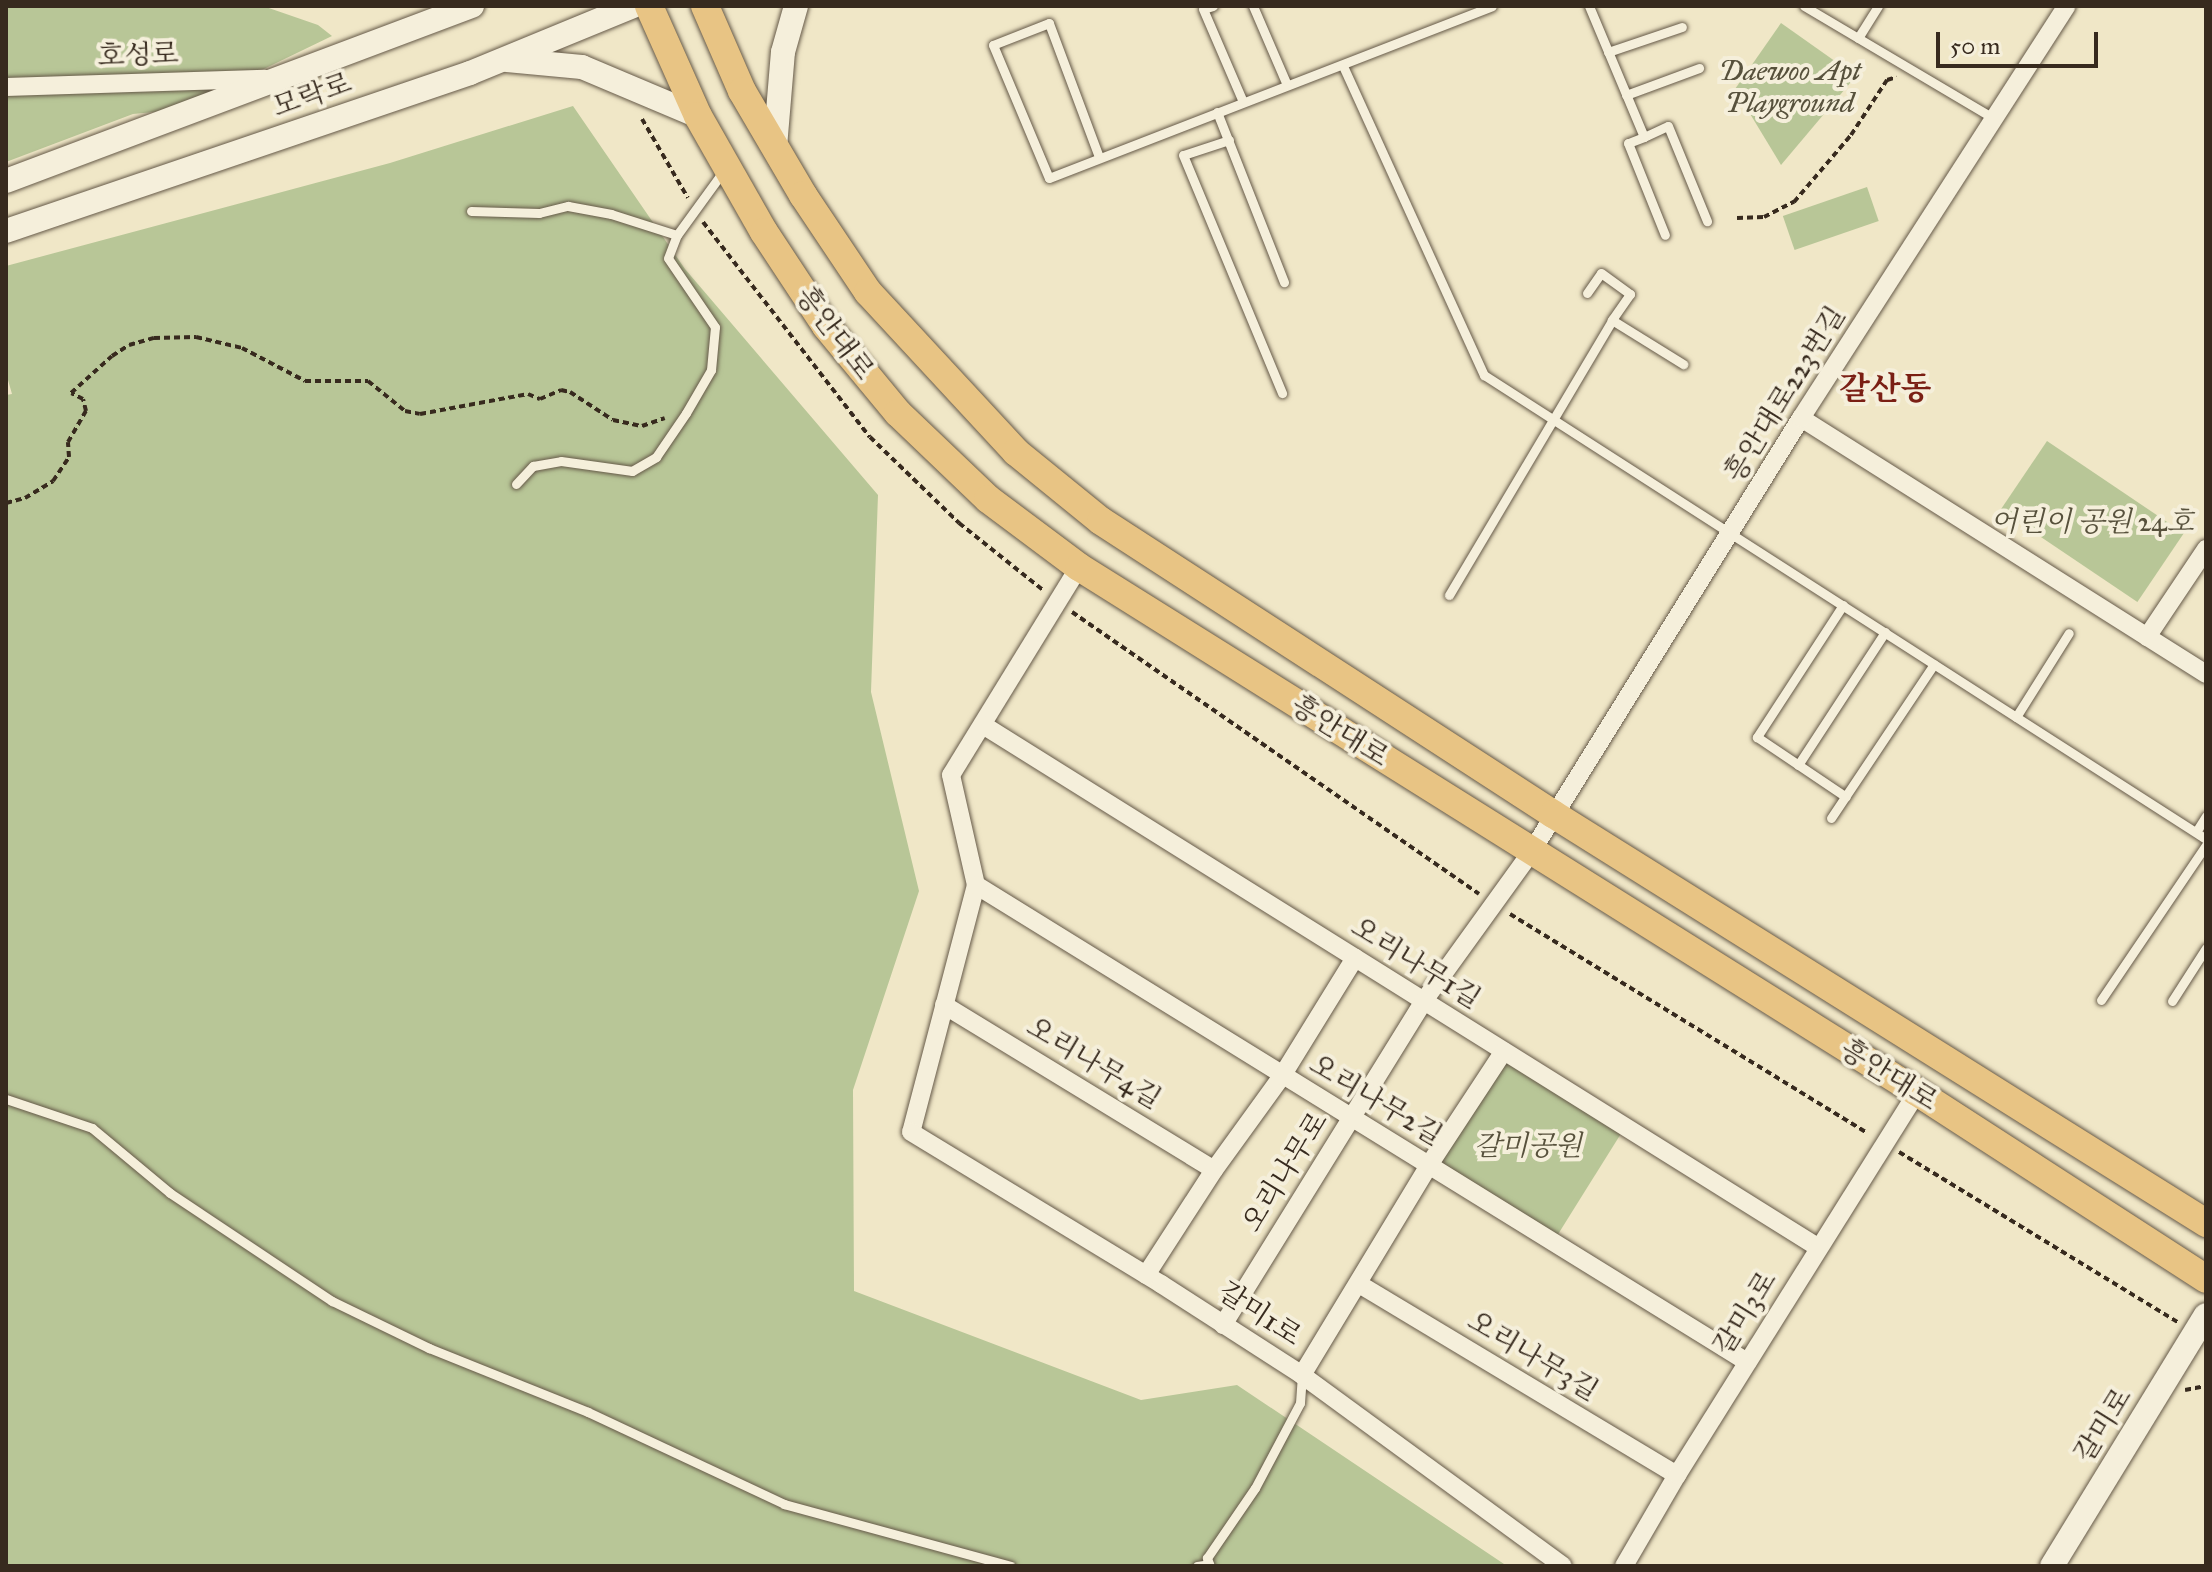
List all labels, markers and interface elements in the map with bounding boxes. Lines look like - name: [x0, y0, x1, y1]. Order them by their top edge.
- scale bar: [1940, 16, 2102, 66]
- text: 50 m: [1950, 31, 2000, 61]
- street label: 호성로: [97, 37, 179, 73]
- park label: Daewoo Apt Playground: [1719, 54, 1861, 120]
- street label: 모락로: [268, 66, 356, 124]
- street label: 흥안대로: [789, 280, 881, 386]
- street label: 흥안대로223번길: [1717, 300, 1853, 488]
- district label: 갈산동: [1839, 370, 1931, 408]
- park label: 어린이 공원 24호: [1990, 505, 2194, 539]
- street label: 흥안대로: [1285, 688, 1395, 774]
- street label: 오리나무1길: [1345, 910, 1487, 1016]
- street label: 오리나무4길: [1021, 1010, 1167, 1116]
- street label: 흥안대로: [1834, 1032, 1944, 1118]
- street label: 오리나무2길: [1303, 1047, 1449, 1153]
- street label: 오리나무로: [1235, 1106, 1335, 1238]
- park label: 갈미공원: [1474, 1129, 1582, 1163]
- street label: 갈미3로: [1706, 1265, 1784, 1361]
- street label: 갈미1로: [1212, 1275, 1308, 1353]
- street label: 오리나무3길: [1462, 1304, 1604, 1408]
- street label: 갈미로: [2067, 1382, 2139, 1468]

